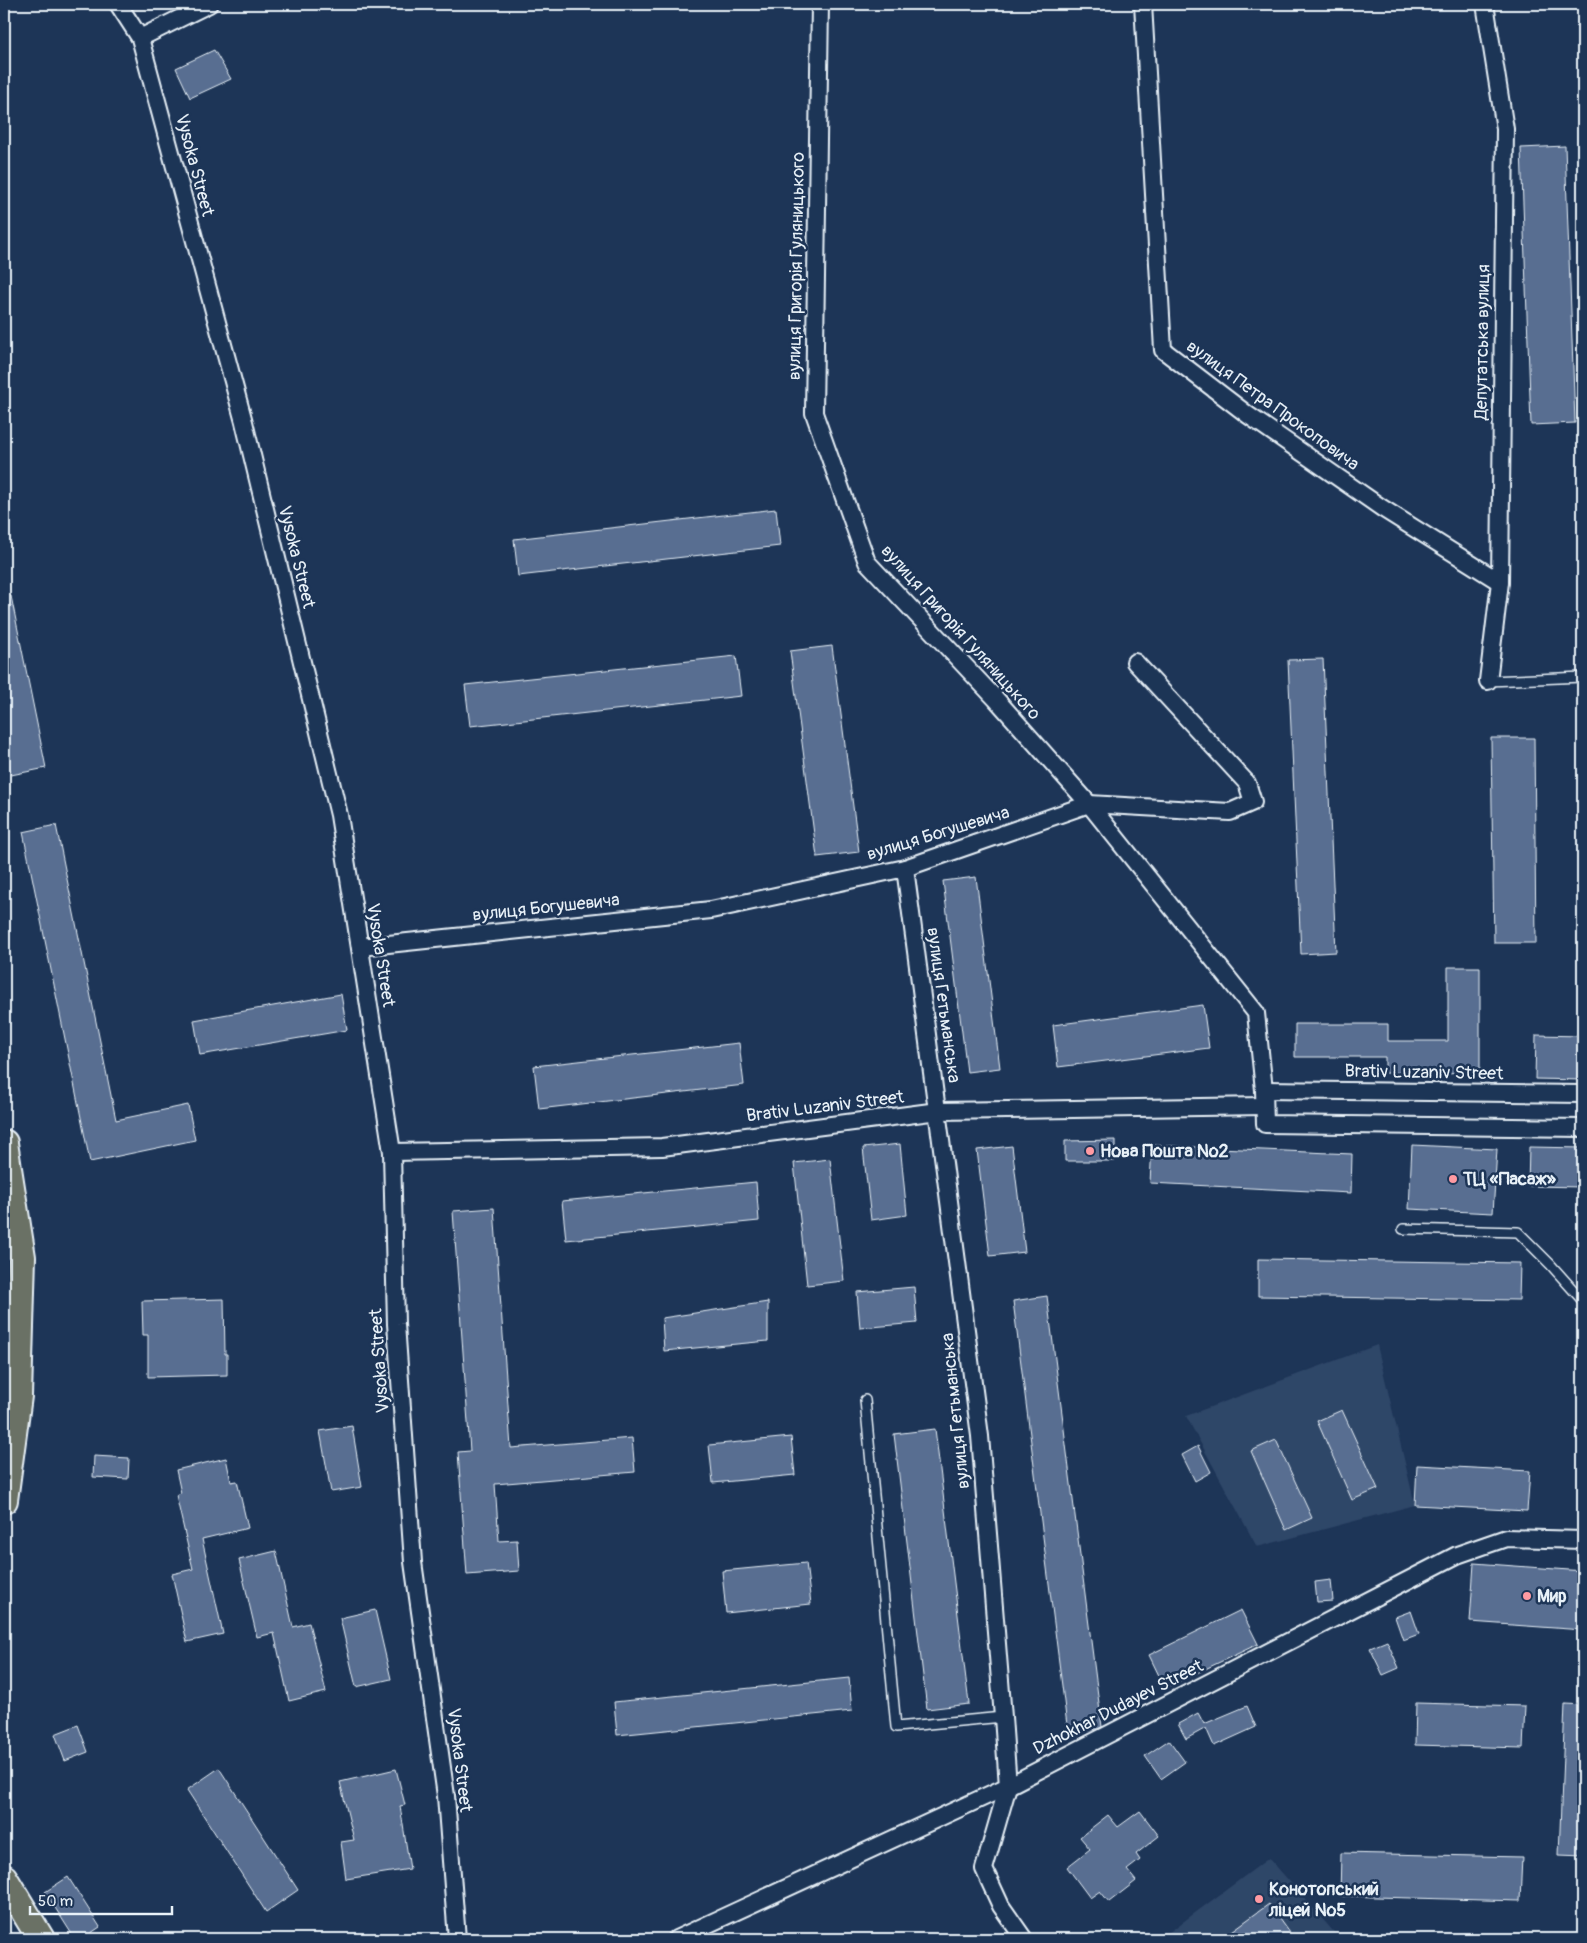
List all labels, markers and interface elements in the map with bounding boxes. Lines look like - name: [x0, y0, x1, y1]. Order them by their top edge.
- street label: Vysoka Street: [170, 112, 219, 219]
- street label: вулиця Григорія Гуляницького: [783, 151, 810, 380]
- street label: Депутатська вулиця: [1470, 264, 1495, 421]
- street label: вулиця Петра Прокоповича: [1182, 335, 1364, 476]
- street label: Vysoka Street: [273, 504, 321, 611]
- street label: вулиця Григорія Гуляницького: [876, 540, 1046, 725]
- street label: вулиця Богушевича: [864, 801, 1012, 866]
- street label: вулиця Богушевича: [471, 888, 621, 927]
- street label: Vysoka Street: [361, 902, 400, 1009]
- street label: вулиця Гетьманська: [921, 926, 966, 1084]
- street label: Brativ Luzaniv Street: [1344, 1060, 1504, 1085]
- street label: Brativ Luzaniv Street: [745, 1085, 906, 1128]
- place label: Нова Пошта №2: [1100, 1140, 1229, 1163]
- marker: Нова Пошта №2: [1084, 1145, 1096, 1157]
- place label: ТЦ «Пасаж»: [1462, 1168, 1557, 1191]
- marker: ТЦ «Пасаж»: [1447, 1173, 1459, 1185]
- street label: Vysoka Street: [364, 1307, 395, 1414]
- street label: вулиця Гетьманська: [936, 1332, 975, 1490]
- place label: Мир: [1537, 1585, 1567, 1608]
- marker: Мир: [1521, 1590, 1533, 1602]
- street label: Dzhokhar Dudayev Street: [1029, 1654, 1208, 1760]
- street label: Vysoka Street: [442, 1707, 477, 1814]
- place label: Конотопський ліцей №5: [1268, 1878, 1379, 1922]
- scale bar: [30, 1883, 172, 1915]
- text: 50 m: [38, 1892, 73, 1911]
- marker: Конотопський ліцей №5: [1253, 1893, 1265, 1905]

